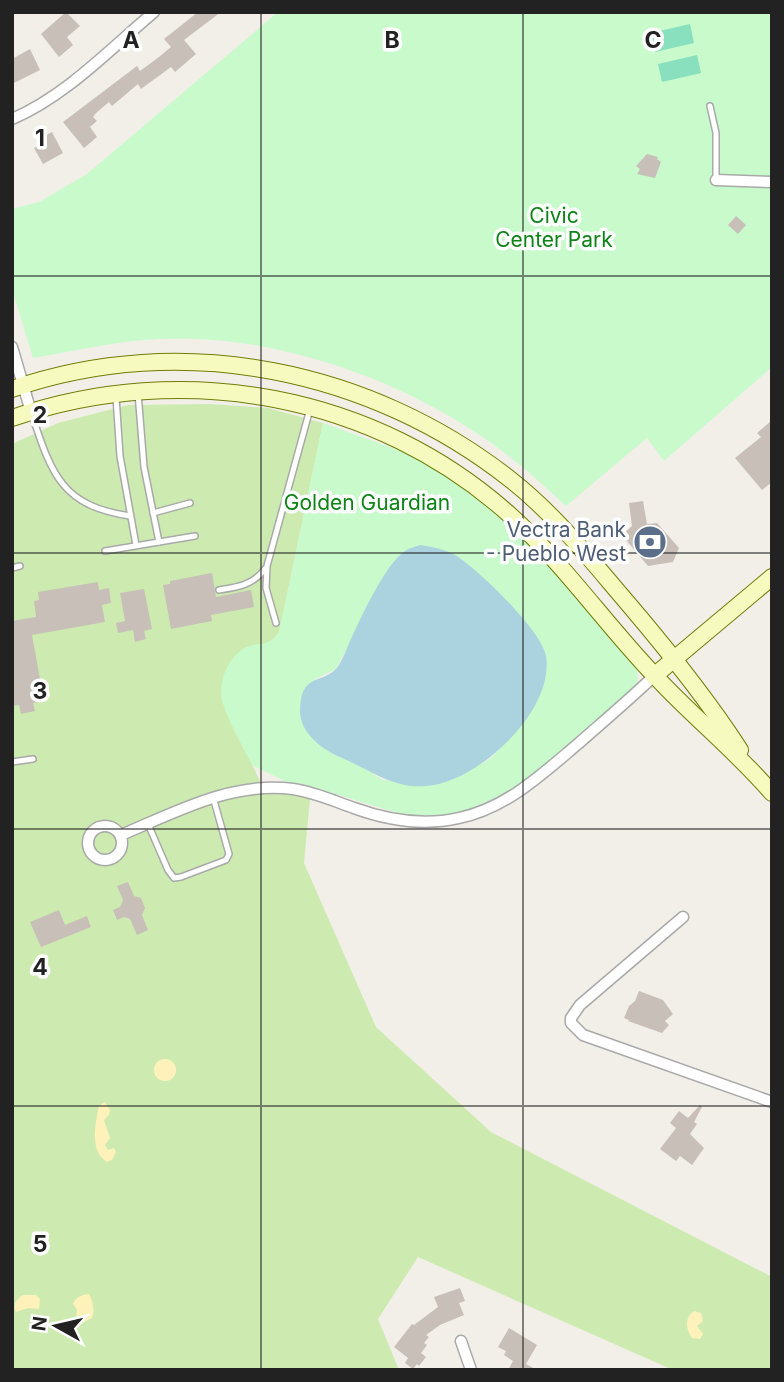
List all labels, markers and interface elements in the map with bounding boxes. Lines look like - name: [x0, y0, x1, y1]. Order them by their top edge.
- text: A: [122, 26, 140, 54]
- text: B: [384, 26, 400, 54]
- text: C: [644, 26, 662, 54]
- text: 1: [35, 124, 45, 152]
- park label: Civic Center Park: [495, 203, 613, 252]
- text: 2: [33, 401, 47, 429]
- park label: Golden Guardian: [284, 490, 450, 515]
- place label: Vectra Bank - Pueblo West: [486, 517, 626, 566]
- bank icon: Vectra Bank - Pueblo West: [631, 523, 669, 561]
- text: 3: [33, 677, 47, 705]
- text: 4: [32, 953, 48, 981]
- text: 5: [33, 1230, 47, 1258]
- north arrow: [21, 1291, 91, 1361]
- text: N: [27, 1315, 52, 1332]

